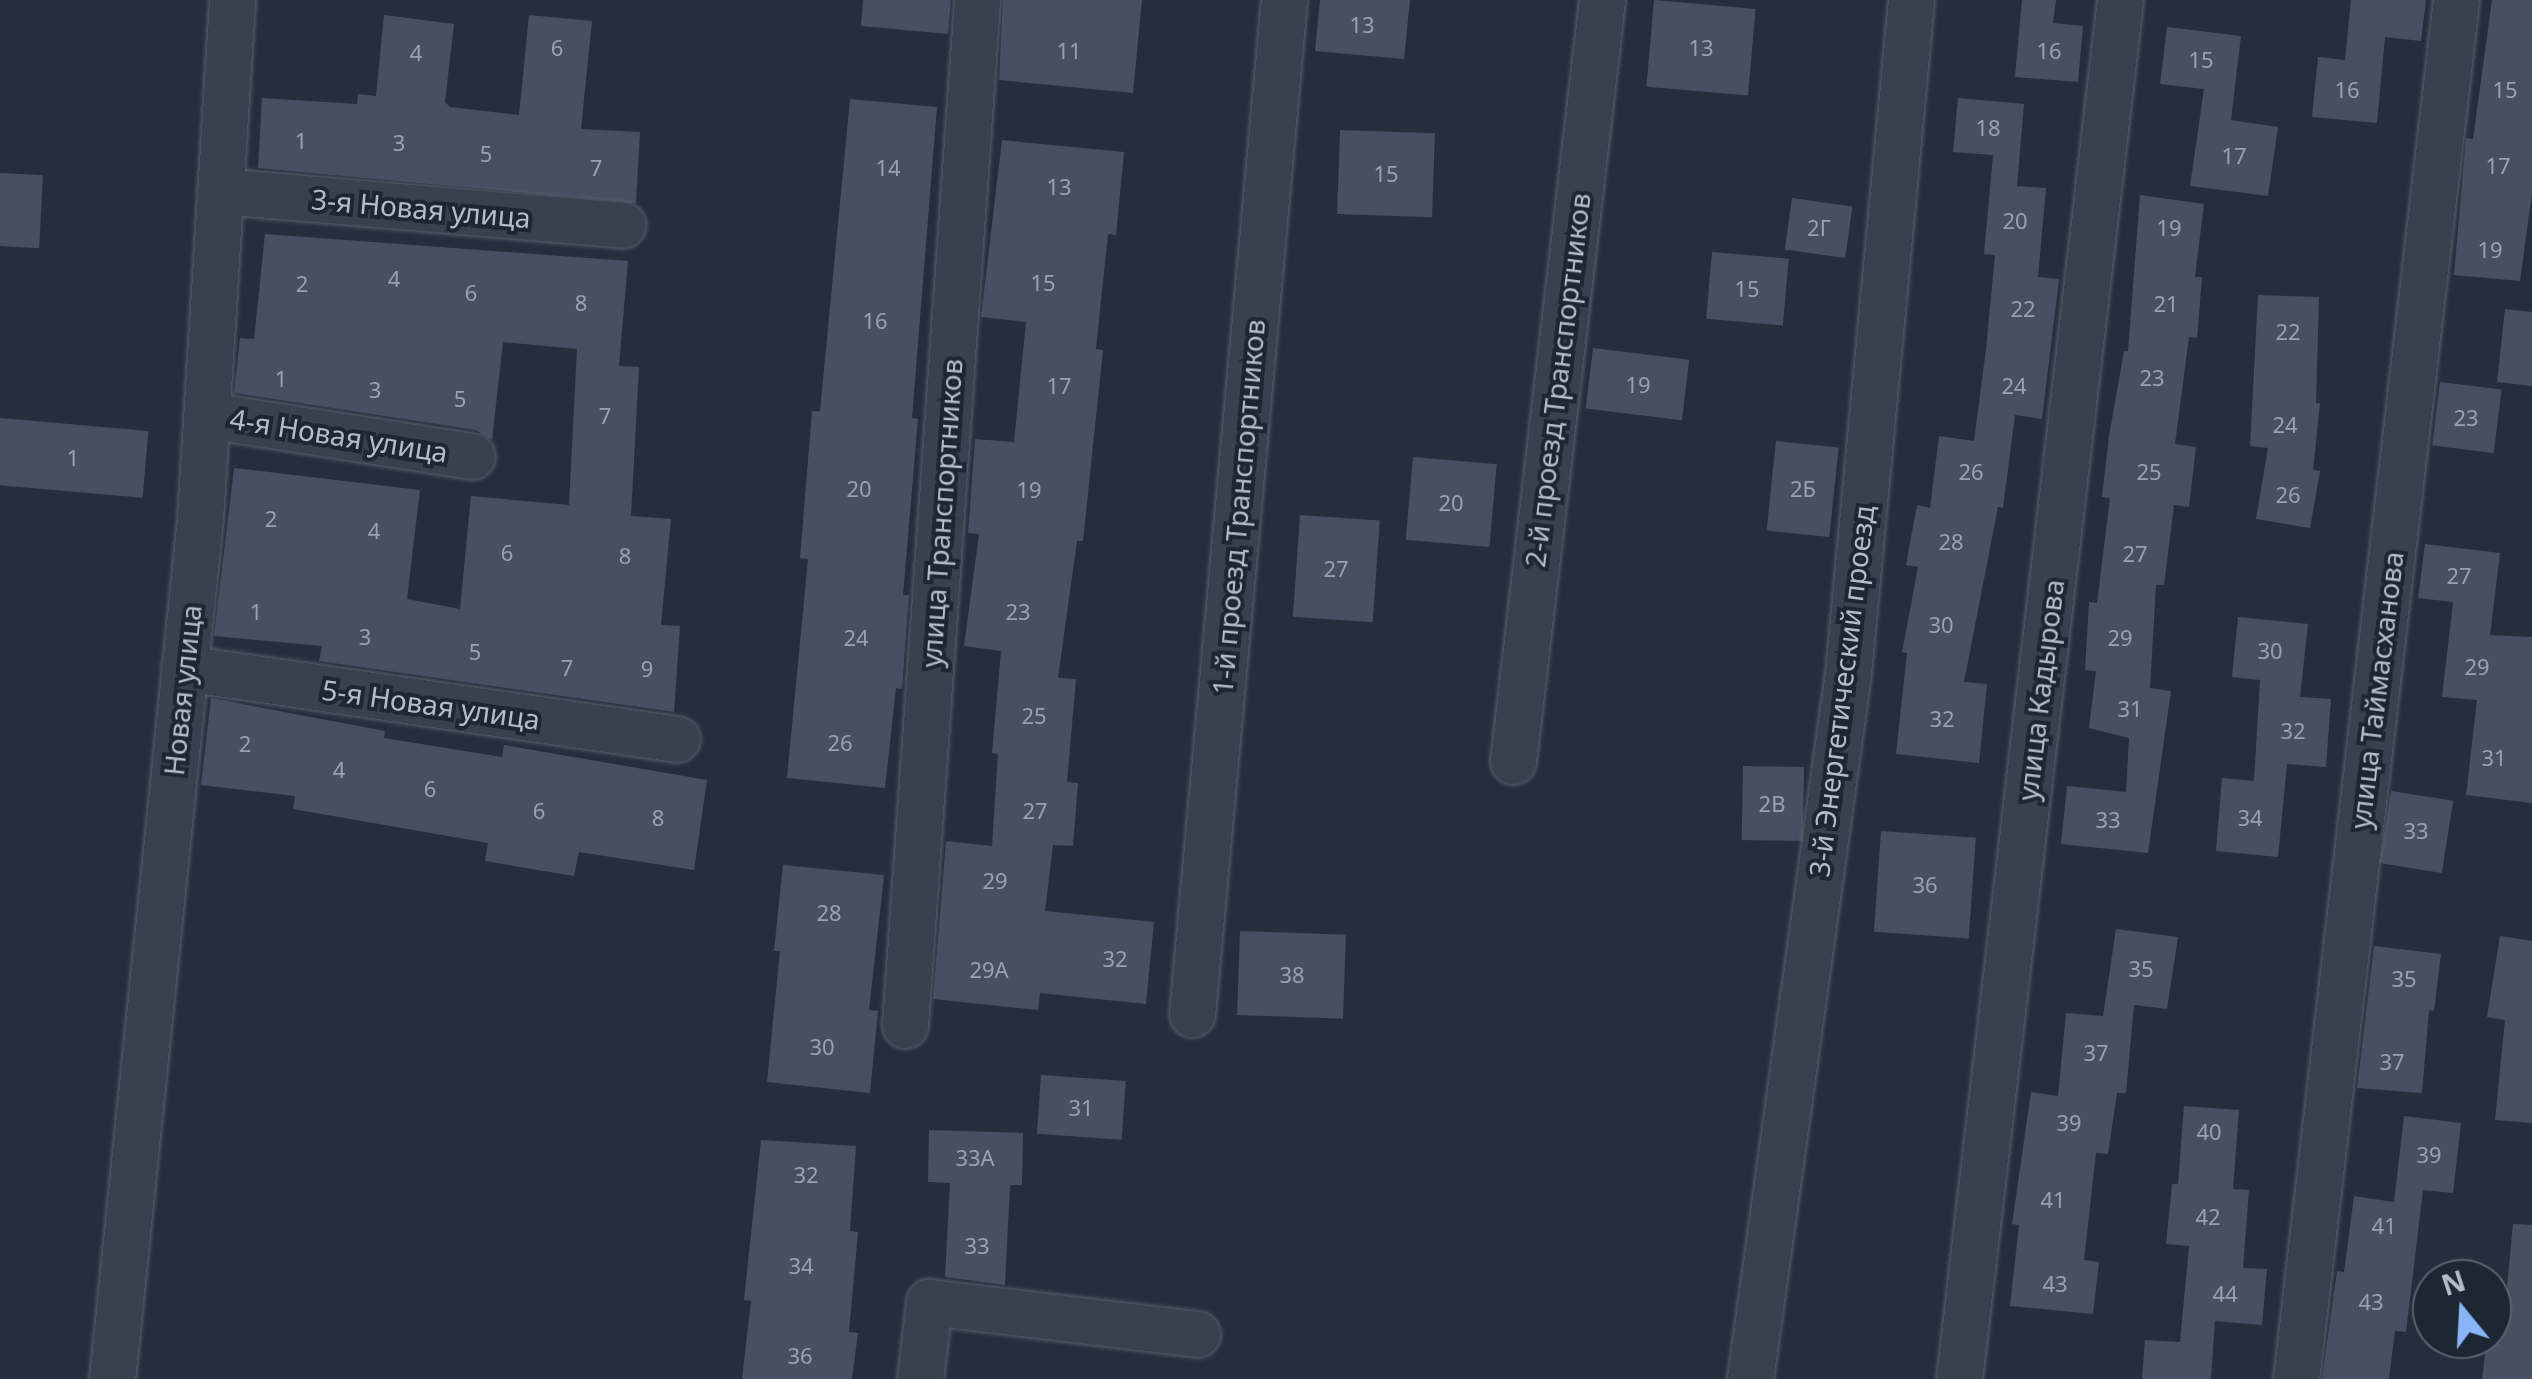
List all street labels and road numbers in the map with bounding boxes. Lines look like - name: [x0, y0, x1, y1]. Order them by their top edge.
- street label: 3-я Новая улица: [310, 182, 532, 234]
- street label: 2-й проезд Транспортников: [1517, 191, 1597, 569]
- street label: 1-й проезд Транспортников: [1205, 318, 1271, 696]
- street label: улица Транспортников: [913, 357, 969, 669]
- street label: 4-я Новая улица: [228, 401, 450, 469]
- street label: 3-й Энергетический проезд: [1802, 503, 1880, 879]
- street label: улица Таймасханова: [2342, 549, 2410, 831]
- street label: улица Кадырова: [2010, 577, 2070, 803]
- street label: Новая улица: [156, 603, 208, 777]
- street label: 5-я Новая улица: [320, 672, 542, 736]

